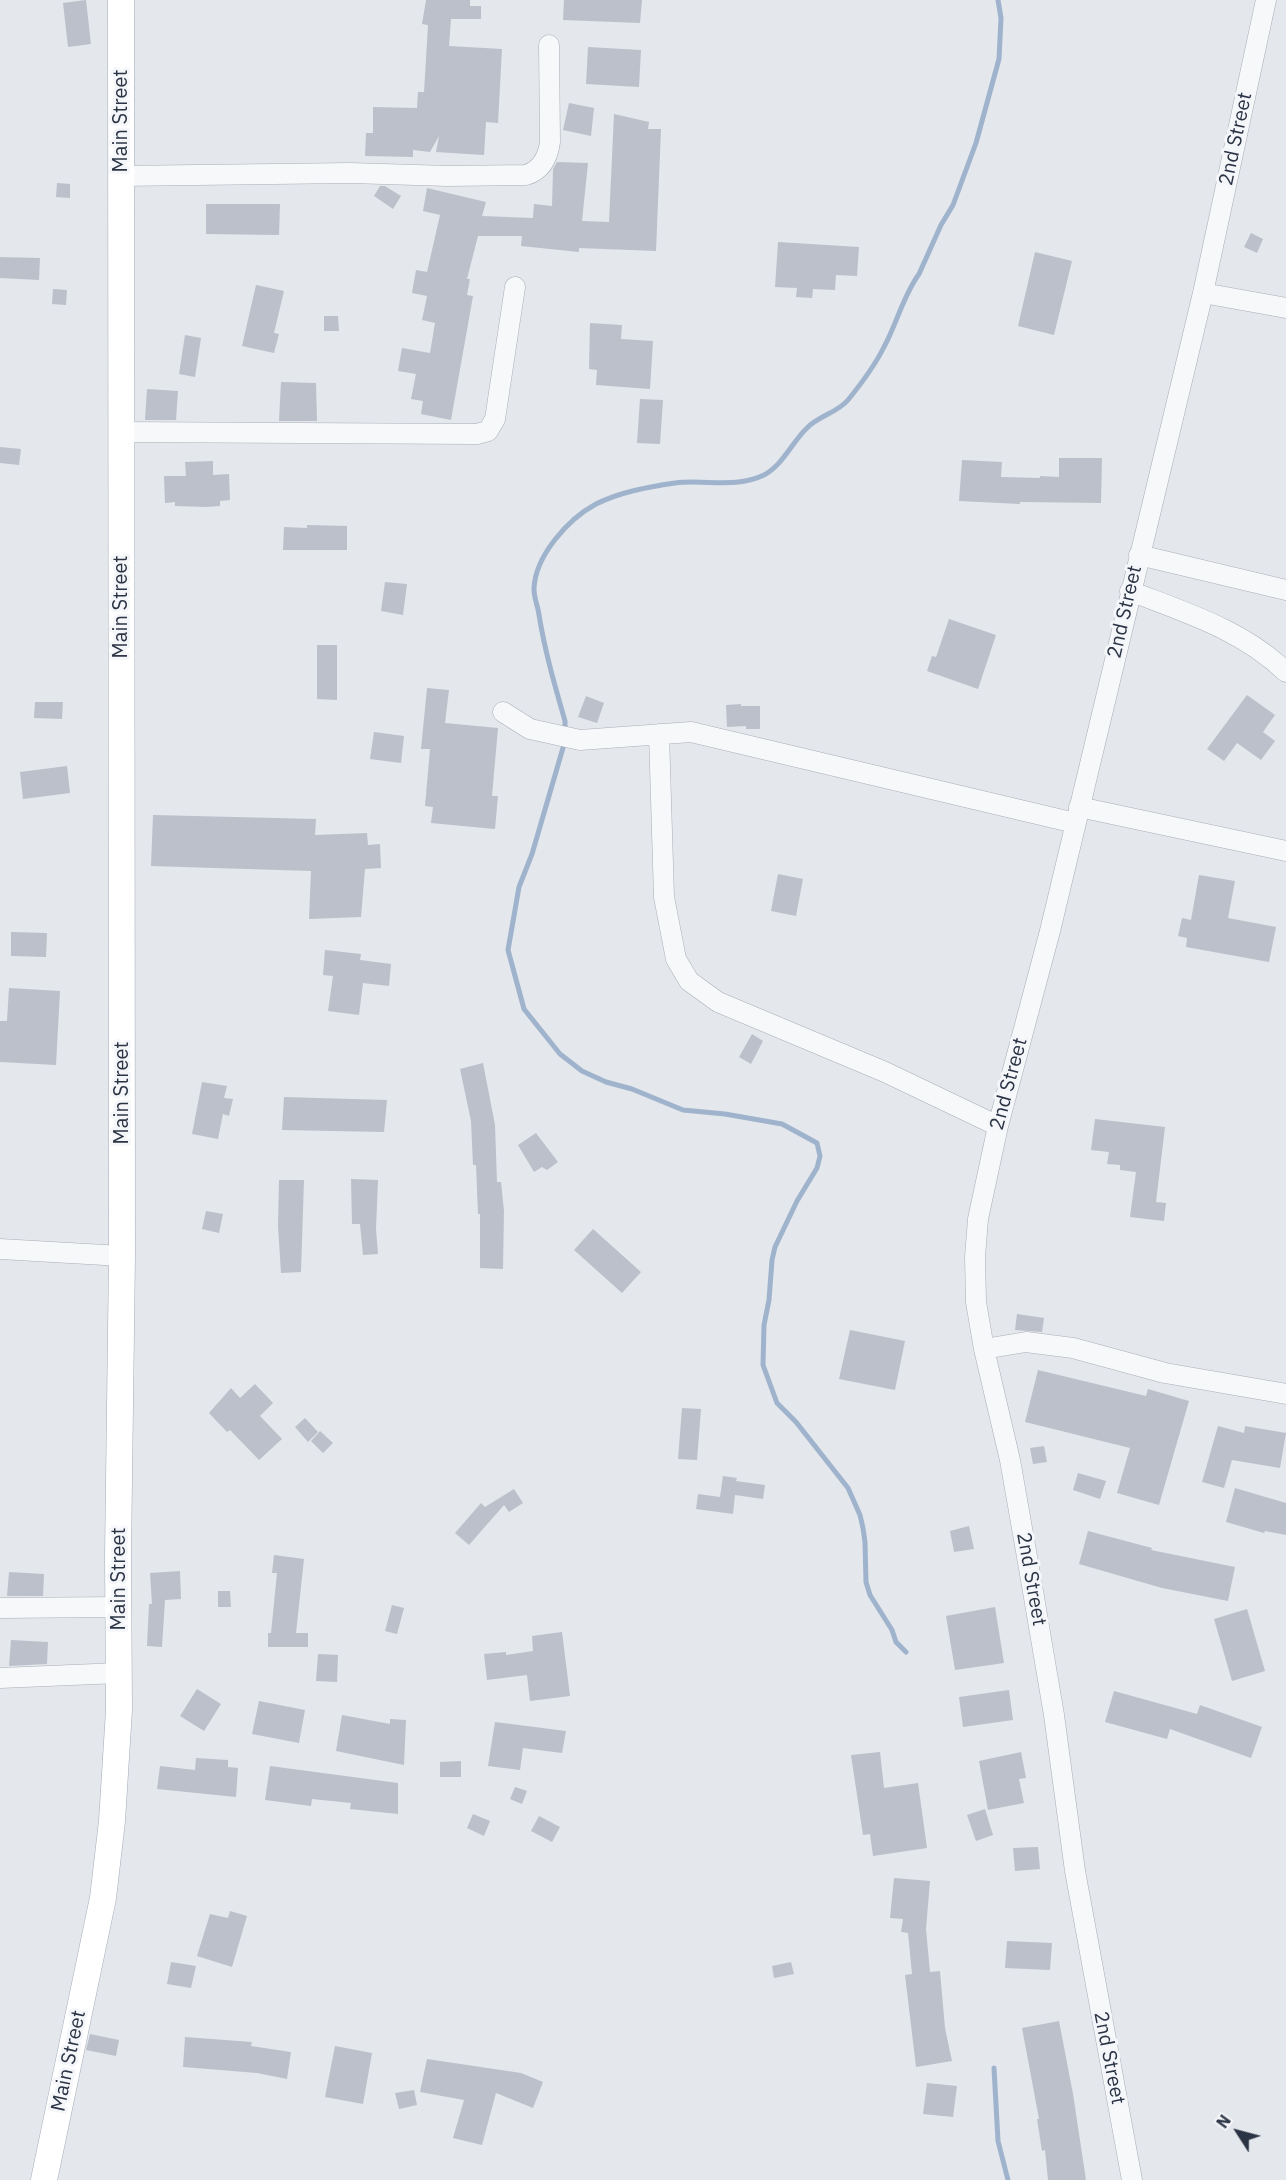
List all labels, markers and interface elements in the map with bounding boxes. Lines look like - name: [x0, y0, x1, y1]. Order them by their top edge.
- street label: Main Street: [109, 70, 133, 172]
- street label: 2nd Street: [1214, 90, 1258, 188]
- street label: Main Street: [109, 556, 133, 658]
- street label: 2nd Street: [1103, 563, 1147, 661]
- street label: 2nd Street: [985, 1035, 1033, 1133]
- street label: Main Street: [110, 1042, 134, 1144]
- street label: Main Street: [107, 1528, 131, 1630]
- street label: 2nd Street: [1011, 1530, 1051, 1628]
- street label: Main Street: [47, 2008, 91, 2114]
- street label: 2nd Street: [1088, 2009, 1130, 2107]
- north arrow: [1208, 2102, 1268, 2162]
- text: N: [1212, 2111, 1235, 2132]

